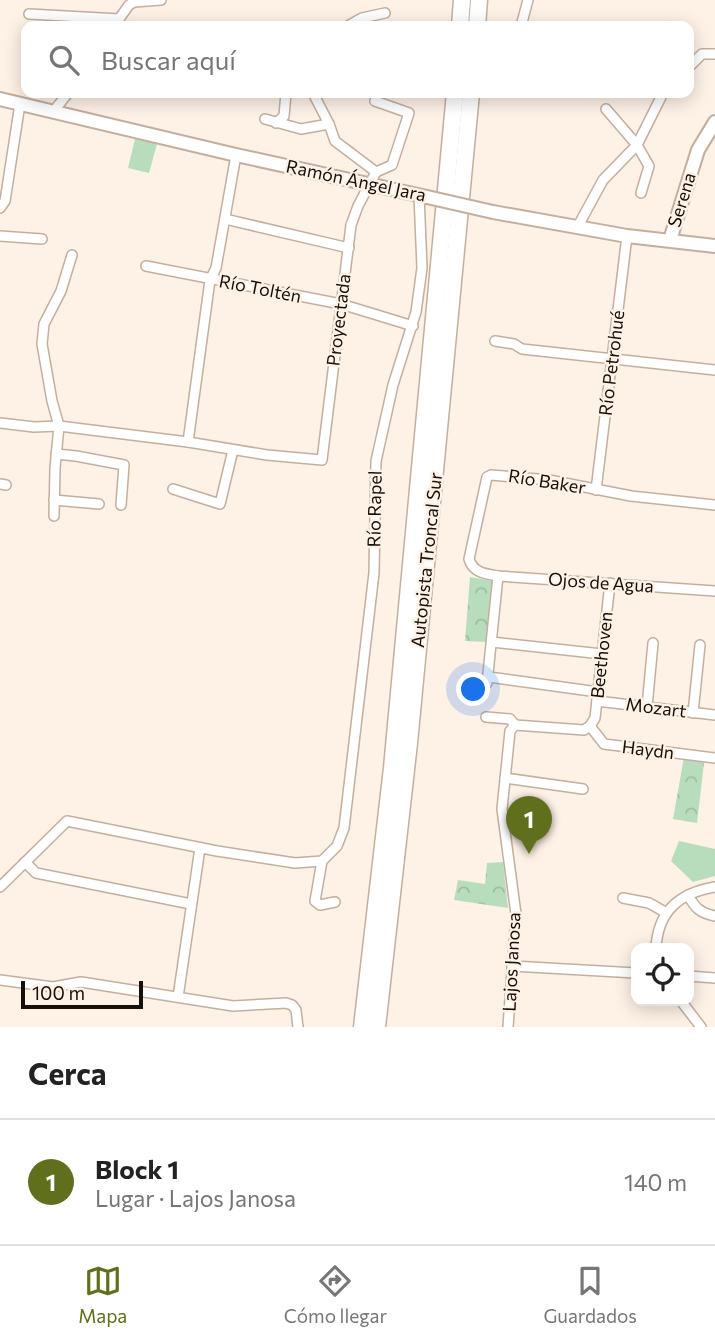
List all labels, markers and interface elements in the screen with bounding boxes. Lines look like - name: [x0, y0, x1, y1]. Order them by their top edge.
- search box: [21, 21, 694, 98]
- icon: search: [45, 41, 83, 79]
- text: Buscar aquí: [101, 44, 236, 75]
- street label: Ramón Ángel Jara: [284, 154, 428, 206]
- street label: Serena: [662, 170, 700, 230]
- street label: Río Toltén: [217, 269, 303, 307]
- street label: Proyectada: [321, 273, 355, 367]
- street label: Río Petrohué: [594, 309, 628, 417]
- street label: Río Baker: [507, 464, 587, 498]
- street label: Río Rapel: [362, 470, 386, 548]
- street label: Autopista Troncal Sur: [406, 471, 446, 649]
- street label: Ojos de Agua: [547, 567, 655, 597]
- street label: Beethoven: [586, 610, 617, 699]
- your location: [456, 672, 490, 706]
- street label: Mozart: [625, 692, 688, 722]
- street label: Haydn: [621, 735, 676, 763]
- pin: 1: [506, 796, 552, 854]
- street label: Lajos Janosa: [497, 912, 525, 1012]
- map controls: [631, 943, 694, 1006]
- button: locate: [631, 943, 694, 1006]
- scale bar: [21, 978, 144, 1010]
- text: 100 m: [32, 981, 85, 1004]
- text: Cerca: [28, 1054, 107, 1091]
- text: Block 1: [95, 1153, 179, 1184]
- text: 1: [46, 1168, 56, 1196]
- text: 140 m: [624, 1168, 687, 1196]
- text: Lugar · Lajos Janosa: [95, 1184, 296, 1212]
- tab: Mapa: [78, 1262, 127, 1327]
- tab: Cómo llegar: [284, 1262, 387, 1327]
- tab: Guardados: [543, 1262, 637, 1327]

